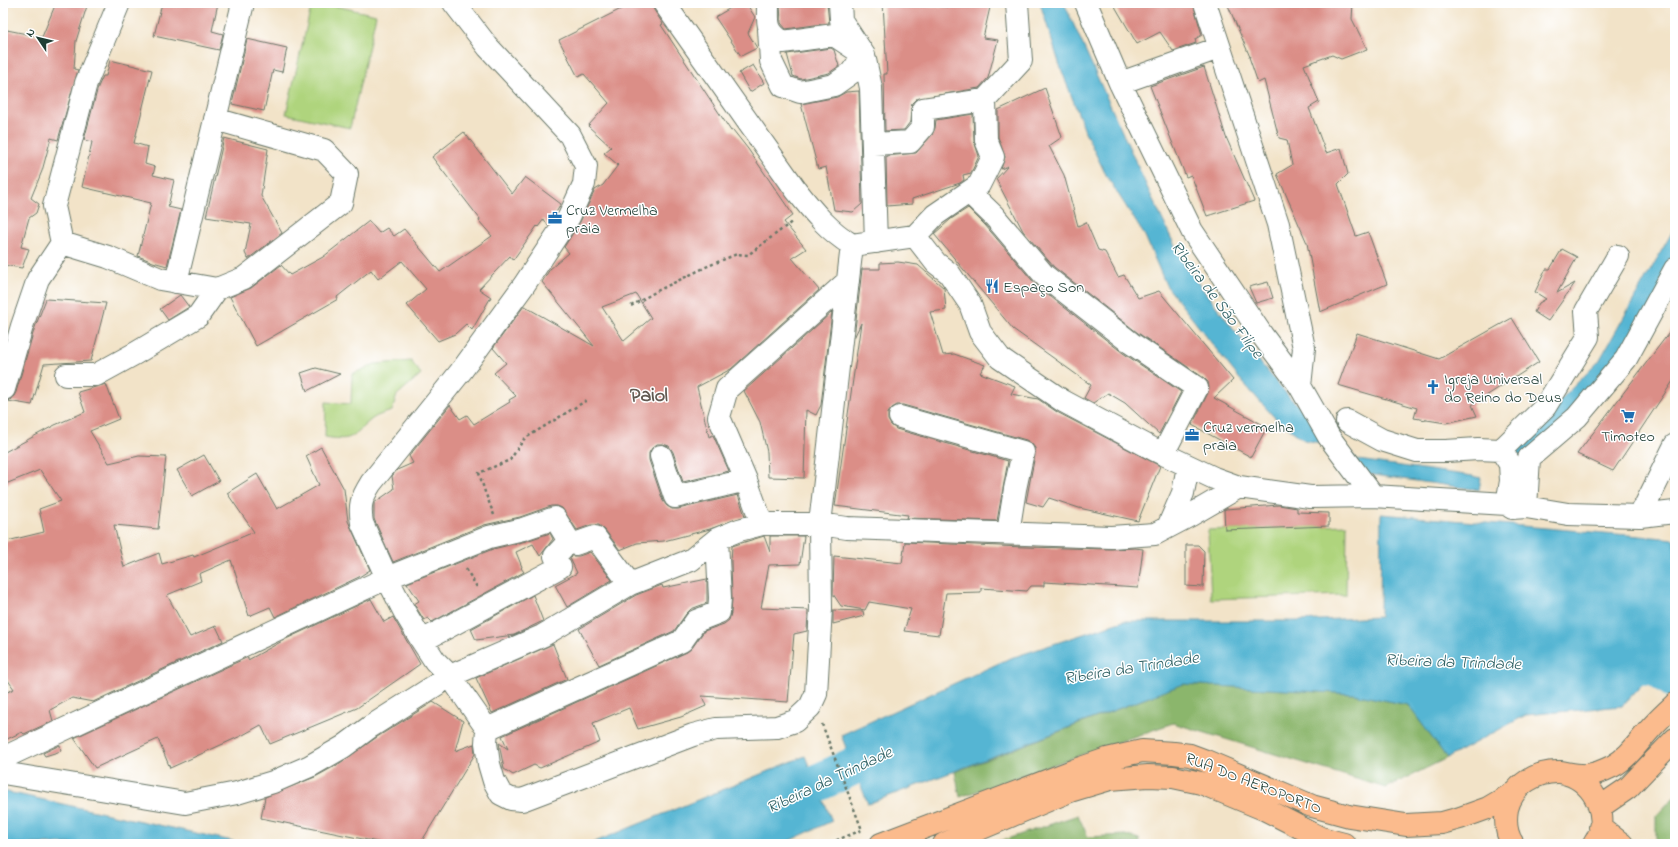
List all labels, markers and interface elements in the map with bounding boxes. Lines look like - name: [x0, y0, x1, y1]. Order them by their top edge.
- north arrow: [18, 18, 58, 58]
- text: N: [22, 25, 39, 40]
- place label: Cruz Vermelha praia: [566, 199, 658, 241]
- office icon: Cruz Vermelha praia: [547, 210, 563, 226]
- water label: Ribeira de São Filipe: [1164, 236, 1270, 365]
- place label: Espaço Son: [1003, 276, 1084, 300]
- restaurant icon: Espaço Son: [984, 278, 1000, 294]
- place label: Igreja Universal do Reino do Deus: [1444, 368, 1562, 410]
- church icon: Igreja Universal do Reino do Deus: [1425, 379, 1441, 395]
- district label: Paiol: [630, 382, 668, 411]
- supermarket icon: Timoteo: [1620, 408, 1636, 424]
- place label: Cruz vermelha praia: [1203, 416, 1294, 458]
- place label: Timoteo: [1601, 425, 1655, 449]
- office icon: Cruz vermelha praia: [1184, 427, 1200, 443]
- water label: Ribeira da Trindade: [1062, 645, 1202, 691]
- water label: Ribeira da Trindade: [1384, 648, 1523, 677]
- water label: Ribeira da Trindade: [763, 740, 898, 820]
- street label: RUA DO AEROPORTO: [1182, 747, 1325, 821]

